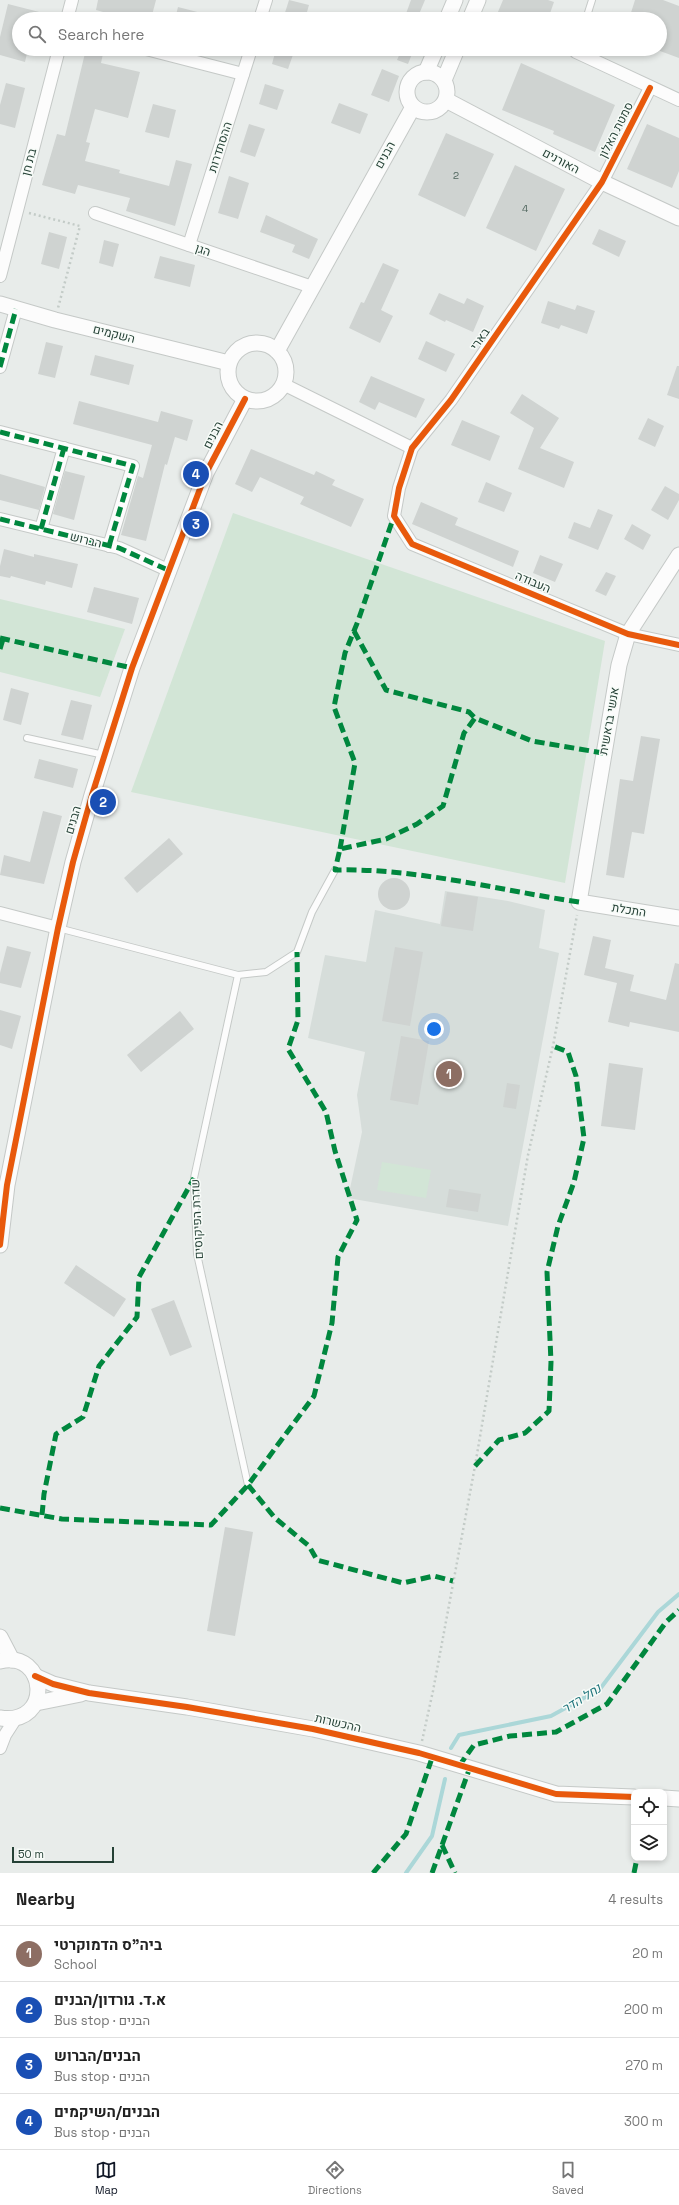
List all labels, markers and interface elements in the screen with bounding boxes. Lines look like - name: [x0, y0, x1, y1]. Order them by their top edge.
- search box: [12, 12, 667, 56]
- icon: search: [26, 23, 48, 45]
- text: Search here: [58, 25, 144, 44]
- street label: סמטת האלון: [595, 99, 637, 161]
- street label: ההסתדרות: [204, 120, 236, 174]
- street label: הבנים: [371, 138, 399, 172]
- street label: האורנים: [540, 145, 582, 177]
- street label: בת חן: [18, 146, 40, 177]
- house number: 2: [453, 169, 459, 182]
- house number: 4: [522, 202, 528, 215]
- street label: הגן: [193, 240, 213, 260]
- street label: השקמים: [91, 321, 137, 347]
- street label: בארי: [467, 324, 494, 353]
- street label: הבנים: [199, 418, 227, 452]
- pin: 4: [183, 459, 209, 489]
- pin: 3: [183, 509, 209, 539]
- street label: הברוש: [68, 528, 104, 552]
- street label: העבודה: [513, 567, 553, 597]
- street label: אנשי בראשית: [595, 685, 623, 756]
- pin: 2: [90, 787, 116, 817]
- street label: הבנים: [61, 804, 85, 836]
- street label: התכלת: [611, 899, 647, 921]
- your location: [424, 1019, 444, 1039]
- pin: 1: [436, 1059, 462, 1089]
- street label: שדרת הפיקוסים: [187, 1178, 207, 1260]
- water label: נחל הדר: [558, 1679, 605, 1717]
- street label: ההכשרות: [313, 1710, 363, 1736]
- map controls: [631, 1789, 667, 1861]
- button: locate: [631, 1789, 667, 1825]
- button: layers: [631, 1825, 667, 1861]
- scale bar: [12, 1845, 114, 1864]
- text: 50 m: [18, 1847, 44, 1861]
- text: Nearby: [16, 1888, 75, 1910]
- text: 4 results: [608, 1891, 663, 1908]
- text: ביה"ס הדמוקרטי: [54, 1935, 162, 1954]
- text: 1: [26, 1945, 32, 1962]
- text: 20 m: [632, 1945, 663, 1962]
- text: School: [54, 1956, 97, 1973]
- text: א.ד. גורדון/הבנים: [54, 1990, 166, 2009]
- text: 2: [25, 2001, 33, 2018]
- text: 200 m: [624, 2001, 663, 2018]
- text: Bus stop · הבנים: [54, 2012, 150, 2029]
- text: הבנים/הברוש: [54, 2046, 141, 2065]
- text: 3: [25, 2057, 33, 2074]
- text: 270 m: [625, 2057, 663, 2074]
- text: Bus stop · הבנים: [54, 2068, 150, 2085]
- text: הבנים/השיקמים: [54, 2102, 160, 2121]
- text: 4: [25, 2113, 33, 2130]
- text: 300 m: [624, 2113, 663, 2130]
- text: Bus stop · הבנים: [54, 2124, 150, 2141]
- tab: Map: [95, 2159, 118, 2197]
- tab: Directions: [308, 2159, 362, 2197]
- tab: Saved: [552, 2159, 584, 2197]

